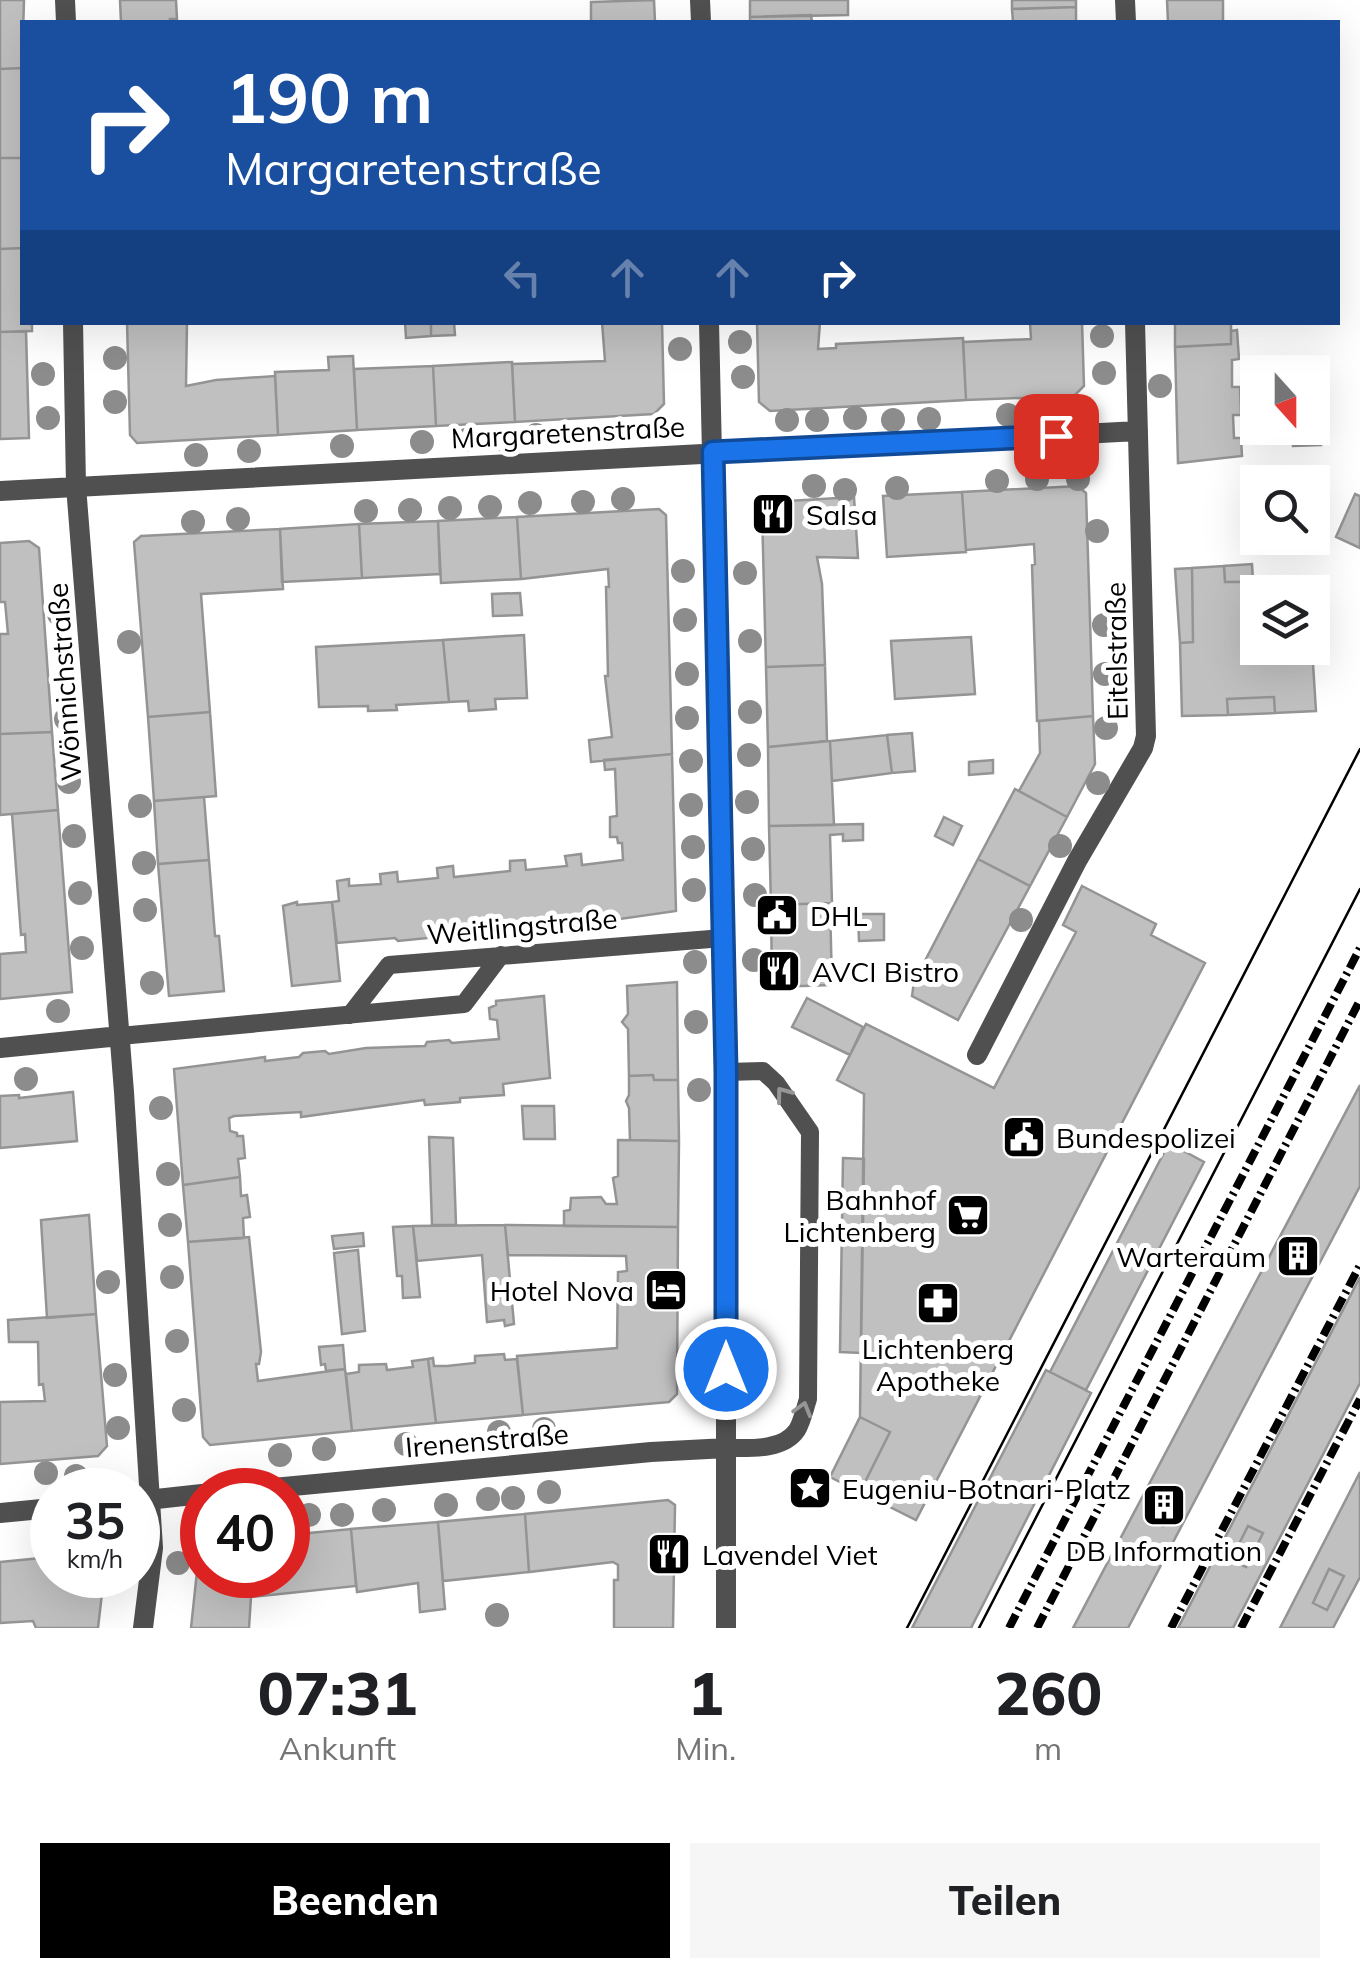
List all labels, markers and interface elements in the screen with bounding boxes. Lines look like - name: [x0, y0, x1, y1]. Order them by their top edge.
- text: 190 m: [225, 53, 433, 141]
- icon: right: [60, 60, 190, 190]
- text: Margaretenstraße: [225, 140, 602, 196]
- icon: left: [495, 250, 550, 305]
- icon: ahead: [600, 250, 655, 305]
- icon: ahead: [705, 250, 760, 305]
- icon: right: [810, 250, 865, 305]
- north arrow: [1240, 355, 1330, 445]
- map controls: [1240, 355, 1330, 665]
- pin: [1014, 394, 1099, 479]
- street label: Margaretenstraße: [450, 408, 686, 456]
- icon: arrive: [1029, 409, 1084, 464]
- button: search: [1240, 465, 1330, 555]
- restaurant icon: Salsa: [750, 491, 796, 537]
- place label: Salsa: [806, 497, 878, 532]
- button: layers: [1240, 575, 1330, 665]
- street label: Wönnichstraße: [40, 582, 88, 782]
- street label: Eitelstraße: [1097, 582, 1135, 720]
- public building icon: DHL: [754, 892, 800, 938]
- place label: DHL: [810, 898, 868, 933]
- street label: Weitlingstraße: [425, 900, 619, 952]
- restaurant icon: AVCI Bistro: [756, 948, 802, 994]
- place label: AVCI Bistro: [812, 954, 959, 989]
- one-way arrow: [777, 1087, 794, 1105]
- public building icon: Bundespolizei: [1001, 1114, 1047, 1160]
- place label: Bundespolizei: [1056, 1120, 1236, 1155]
- place label: Bahnhof Lichtenberg: [784, 1182, 937, 1249]
- supermarket icon: Bahnhof Lichtenberg: [945, 1192, 991, 1238]
- building icon: Warteraum: [1275, 1233, 1321, 1279]
- place label: Warteraum: [1116, 1239, 1266, 1274]
- hotel icon: Hotel Nova: [643, 1267, 689, 1313]
- place label: Hotel Nova: [490, 1273, 634, 1308]
- pharmacy icon: Lichtenberg Apotheke: [915, 1280, 961, 1326]
- position arrow: [674, 1317, 778, 1421]
- place label: Lichtenberg Apotheke: [862, 1331, 1014, 1398]
- one-way arrow: [792, 1400, 813, 1418]
- street label: Irenenstraße: [404, 1415, 570, 1465]
- place icon: Eugeniu-Botnari-Platz: [787, 1465, 833, 1511]
- speed limit sign: 40: [180, 1468, 310, 1598]
- place label: Eugeniu-Botnari-Platz: [842, 1471, 1131, 1506]
- building icon: DB Information: [1141, 1482, 1187, 1528]
- text: 35: [65, 1489, 125, 1552]
- restaurant icon: Lavendel Viet: [646, 1531, 692, 1577]
- place label: DB Information: [1066, 1533, 1262, 1568]
- place label: Lavendel Viet: [702, 1537, 878, 1572]
- text: km/h: [67, 1543, 123, 1574]
- text: 07:31: [258, 1655, 417, 1730]
- text: 1: [688, 1655, 724, 1730]
- text: 260: [994, 1655, 1102, 1730]
- text: Ankunft: [279, 1728, 396, 1768]
- text: Min.: [675, 1728, 736, 1768]
- text: m: [1034, 1728, 1062, 1768]
- button: Beenden: [40, 1843, 670, 1958]
- button: Teilen: [690, 1843, 1320, 1958]

